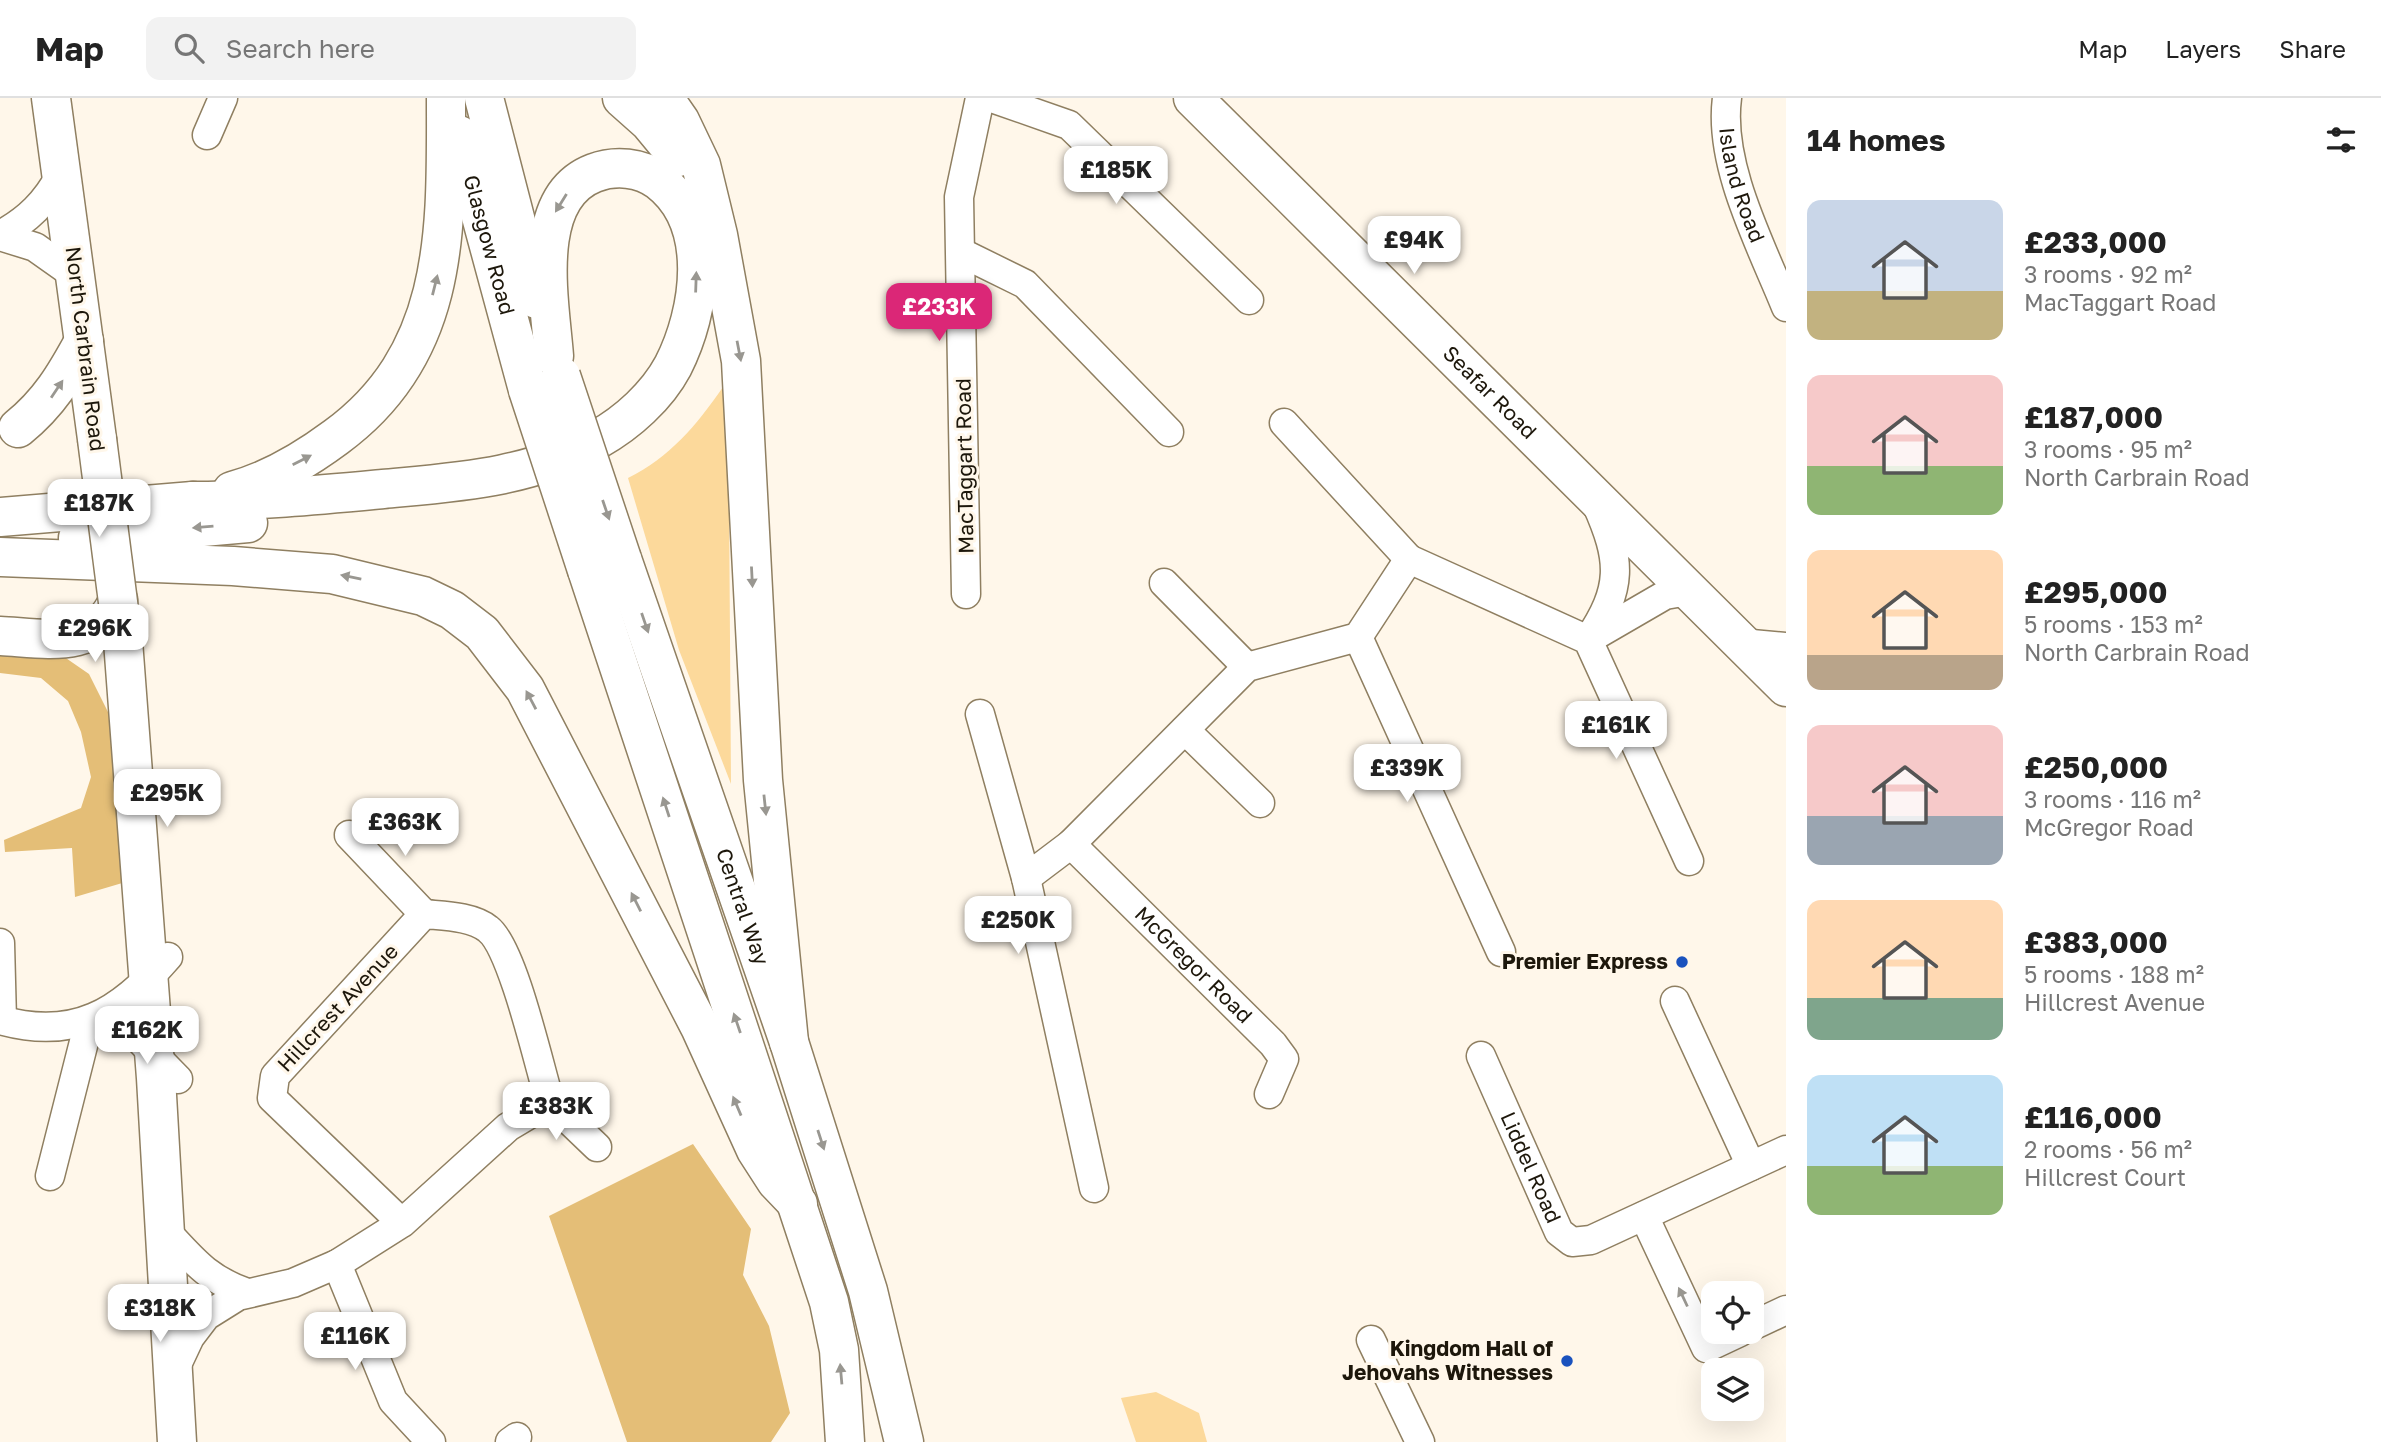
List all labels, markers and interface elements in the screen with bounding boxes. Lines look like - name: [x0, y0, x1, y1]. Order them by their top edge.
- search box: [146, 17, 636, 80]
- text: Map: [35, 29, 104, 68]
- icon: search: [170, 29, 208, 67]
- text: Search here: [226, 33, 375, 64]
- text: Map: [2078, 34, 2127, 63]
- text: Layers: [2165, 34, 2241, 63]
- text: Share: [2279, 34, 2346, 63]
- icon: filters: [2322, 121, 2360, 159]
- text: 14 homes: [1807, 122, 1946, 158]
- street label: Island Road: [1714, 126, 1771, 246]
- pin: £185K: [1067, 146, 1165, 206]
- text: £185K: [1080, 155, 1152, 183]
- street label: Glasgow Road: [458, 172, 521, 317]
- one-way arrow: [555, 193, 567, 212]
- pin: £94K: [1373, 216, 1455, 276]
- text: £233,000: [2024, 224, 2167, 260]
- text: £94K: [1384, 225, 1444, 253]
- icon: home: [1863, 228, 1947, 312]
- street label: North Carbrain Road: [61, 245, 111, 453]
- text: 3 rooms · 92 m²: [2024, 260, 2192, 288]
- one-way arrow: [691, 271, 702, 293]
- one-way arrow: [430, 273, 441, 295]
- pin: £233K: [890, 284, 988, 343]
- text: MacTaggart Road: [2024, 288, 2217, 316]
- text: £233K: [902, 292, 976, 320]
- one-way arrow: [733, 340, 744, 362]
- street label: Seafar Road: [1438, 340, 1543, 444]
- street label: MacTaggart Road: [949, 378, 979, 554]
- one-way arrow: [50, 379, 63, 399]
- text: £187,000: [2024, 399, 2163, 435]
- icon: home: [1863, 403, 1947, 487]
- text: 3 rooms · 95 m²: [2024, 435, 2192, 463]
- one-way arrow: [292, 455, 312, 466]
- text: North Carbrain Road: [2024, 463, 2250, 491]
- pin: £187K: [50, 480, 148, 539]
- text: £187K: [64, 488, 134, 516]
- one-way arrow: [601, 500, 612, 521]
- one-way arrow: [192, 522, 214, 533]
- one-way arrow: [747, 567, 758, 589]
- one-way arrow: [340, 572, 362, 583]
- text: £295,000: [2024, 574, 2168, 610]
- icon: home: [1863, 578, 1947, 662]
- pin: £296K: [46, 604, 144, 664]
- text: 5 rooms · 153 m²: [2024, 610, 2203, 638]
- text: £296K: [57, 613, 133, 641]
- one-way arrow: [640, 613, 651, 634]
- text: North Carbrain Road: [2024, 638, 2250, 666]
- one-way arrow: [525, 690, 536, 710]
- pin: £161K: [1567, 702, 1665, 761]
- text: £161K: [1581, 710, 1651, 738]
- pin: £339K: [1358, 744, 1456, 804]
- text: £250,000: [2024, 749, 2168, 785]
- text: £339K: [1370, 753, 1444, 781]
- icon: home: [1863, 753, 1947, 837]
- pin: £295K: [118, 770, 216, 829]
- text: £295K: [130, 778, 204, 806]
- text: 3 rooms · 116 m²: [2024, 785, 2201, 813]
- one-way arrow: [760, 794, 771, 816]
- one-way arrow: [660, 797, 670, 818]
- pin: £363K: [356, 798, 454, 858]
- text: £363K: [368, 807, 442, 835]
- text: McGregor Road: [2024, 813, 2194, 841]
- street label: Central Way: [711, 845, 775, 969]
- one-way arrow: [630, 892, 641, 912]
- pin: £250K: [969, 896, 1067, 956]
- street label: McGregor Road: [1130, 901, 1258, 1028]
- text: £250K: [981, 905, 1055, 933]
- text: £383,000: [2024, 924, 2168, 960]
- icon: home: [1863, 928, 1947, 1012]
- street label: Hillcrest Avenue: [271, 938, 403, 1077]
- place label: Premier Express: [1502, 948, 1668, 974]
- marker: Premier Express: [1674, 954, 1690, 970]
- text: 5 rooms · 188 m²: [2024, 960, 2204, 988]
- text: Hillcrest Avenue: [2024, 988, 2205, 1016]
- pin: £162K: [98, 1006, 196, 1066]
- one-way arrow: [732, 1013, 742, 1034]
- text: £162K: [111, 1015, 183, 1043]
- pin: £383K: [507, 1082, 605, 1142]
- text: £383K: [519, 1091, 593, 1119]
- one-way arrow: [731, 1095, 742, 1116]
- text: £116,000: [2024, 1099, 2162, 1135]
- icon: home: [1863, 1103, 1947, 1187]
- street label: Liddel Road: [1495, 1107, 1567, 1227]
- one-way arrow: [816, 1130, 826, 1151]
- text: 2 rooms · 56 m²: [2024, 1135, 2192, 1163]
- text: Hillcrest Court: [2024, 1163, 2186, 1191]
- map controls: [1701, 1281, 1764, 1421]
- button: locate: [1701, 1281, 1764, 1344]
- pin: £318K: [111, 1284, 209, 1344]
- one-way arrow: [1677, 1287, 1688, 1307]
- text: £318K: [124, 1293, 196, 1321]
- pin: £116K: [306, 1312, 404, 1372]
- text: £116K: [320, 1321, 390, 1349]
- place label: Kingdom Hall of Jehovahs Witnesses: [1342, 1335, 1553, 1385]
- marker: Kingdom Hall of Jehovahs Witnesses: [1559, 1353, 1575, 1369]
- button: layers: [1701, 1358, 1764, 1421]
- one-way arrow: [835, 1363, 846, 1385]

